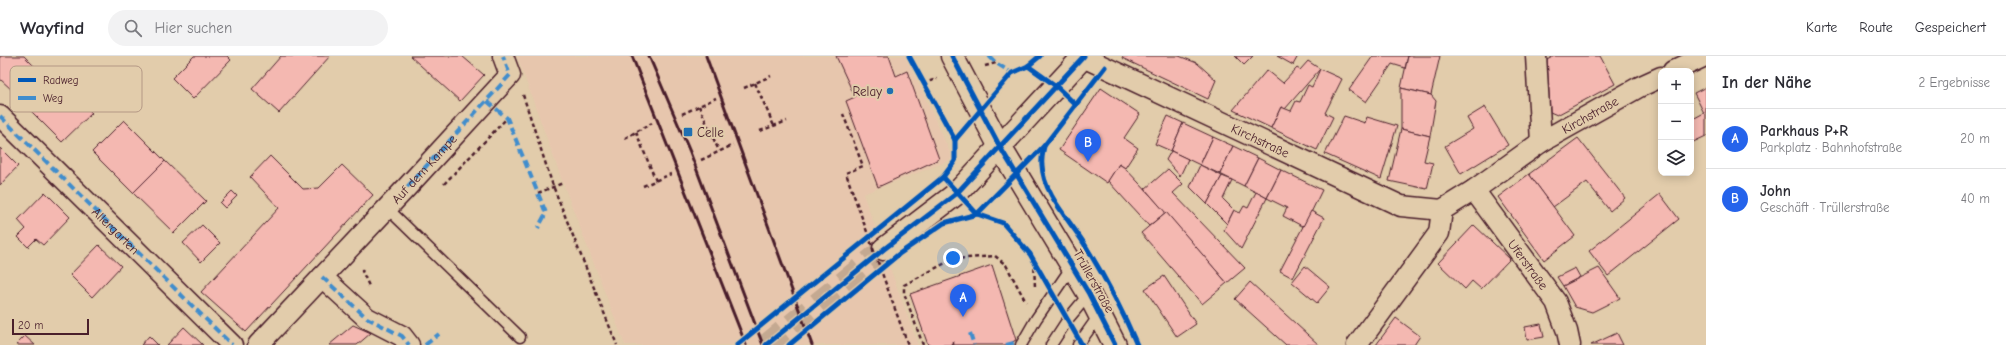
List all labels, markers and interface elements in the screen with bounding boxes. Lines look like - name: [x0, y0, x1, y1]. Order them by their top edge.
- search box: [108, 10, 388, 46]
- text: Wayfind: [20, 17, 84, 39]
- icon: search: [122, 17, 144, 39]
- text: Hier suchen: [154, 19, 232, 37]
- text: Karte: [1806, 19, 1837, 36]
- text: Route: [1859, 19, 1893, 36]
- text: Gespeichert: [1915, 19, 1986, 36]
- legend: [10, 66, 142, 112]
- map controls: [1658, 68, 1694, 176]
- button: +: [1658, 68, 1694, 104]
- text: In der Nähe: [1722, 73, 1811, 92]
- text: Radweg: [43, 74, 79, 87]
- text: 2 Ergebnisse: [1918, 75, 1990, 90]
- place label: Relay: [853, 84, 882, 99]
- marker: Relay: [885, 86, 895, 96]
- text: Weg: [43, 92, 63, 105]
- street label: Kirchstraße: [1559, 93, 1621, 136]
- button: −: [1658, 104, 1694, 140]
- street label: Kirchstraße: [1229, 120, 1292, 160]
- text: Parkhaus P+R: [1760, 122, 1848, 140]
- place label: Celle: [697, 125, 724, 140]
- marker: Celle: [682, 126, 694, 138]
- pin: B: [1075, 129, 1101, 162]
- street label: Auf dem Kampe: [388, 131, 460, 206]
- text: A: [1731, 131, 1739, 146]
- text: 20 m: [1960, 131, 1990, 146]
- button: layers: [1658, 140, 1694, 176]
- text: Parkplatz · Bahnhofstraße: [1760, 140, 1902, 155]
- text: John: [1760, 182, 1791, 200]
- text: B: [1731, 191, 1739, 206]
- text: 40 m: [1961, 191, 1990, 206]
- text: Geschäft · Trüllerstraße: [1760, 200, 1890, 215]
- street label: Allergarten: [89, 204, 143, 257]
- street label: Uferstraße: [1505, 236, 1552, 293]
- street label: Trüllerstraße: [1070, 247, 1118, 316]
- your location: [943, 248, 963, 268]
- pin: A: [950, 284, 976, 317]
- scale bar: [12, 317, 89, 336]
- text: 20 m: [18, 319, 43, 332]

